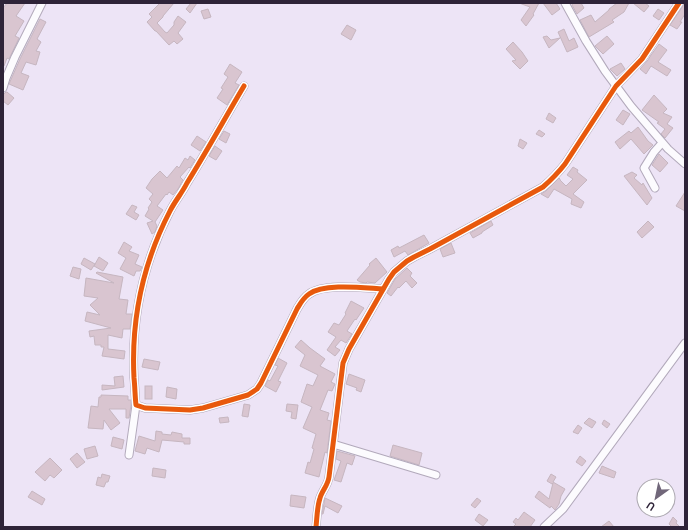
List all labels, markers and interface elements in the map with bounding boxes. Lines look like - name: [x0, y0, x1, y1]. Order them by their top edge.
- north arrow: [636, 478, 676, 518]
- text: U: [644, 498, 658, 514]

